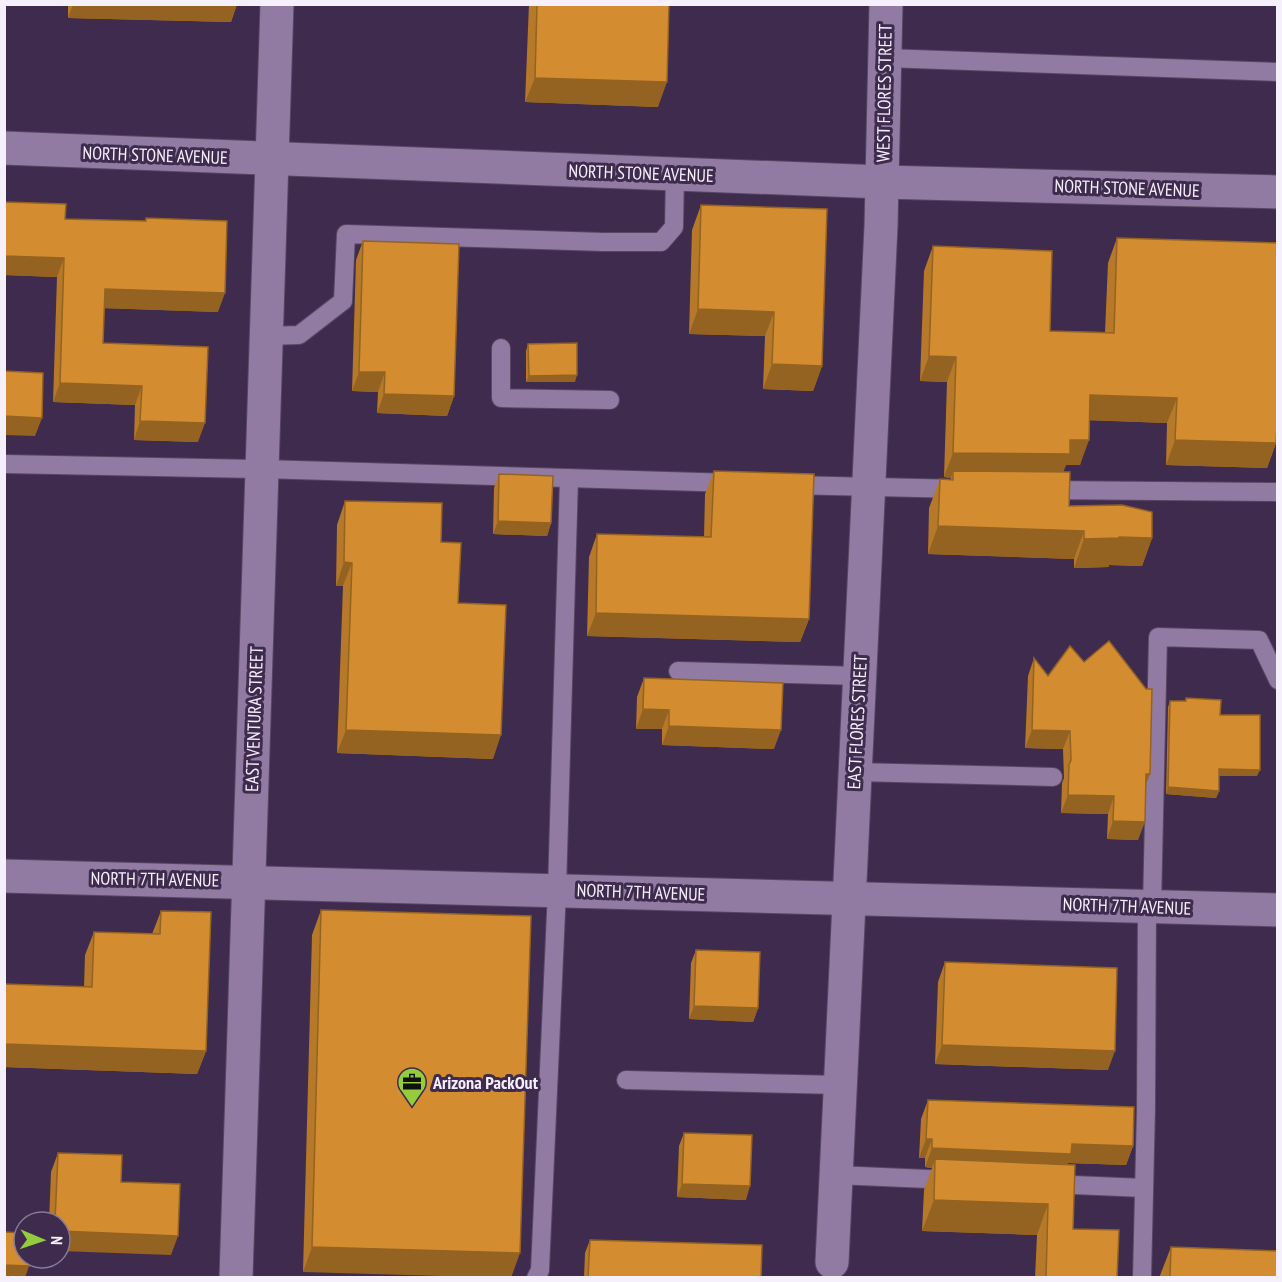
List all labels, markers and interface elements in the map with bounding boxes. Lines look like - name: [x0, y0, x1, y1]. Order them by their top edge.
- street label: WEST FLORES STREET: [871, 24, 897, 162]
- street label: NORTH STONE AVENUE: [82, 141, 228, 169]
- street label: NORTH STONE AVENUE: [568, 159, 714, 187]
- street label: NORTH STONE AVENUE: [1054, 174, 1200, 202]
- street label: EAST VENTURA STREET: [240, 646, 268, 792]
- street label: EAST FLORES STREET: [842, 654, 872, 790]
- street label: NORTH 7TH AVENUE: [90, 866, 220, 892]
- street label: NORTH 7TH AVENUE: [576, 878, 706, 906]
- street label: NORTH 7TH AVENUE: [1062, 892, 1192, 920]
- office icon: Arizona PackOut: [396, 1066, 428, 1108]
- place label: Arizona PackOut: [432, 1071, 539, 1094]
- north arrow: [12, 1210, 72, 1270]
- text: N: [47, 1236, 67, 1245]

